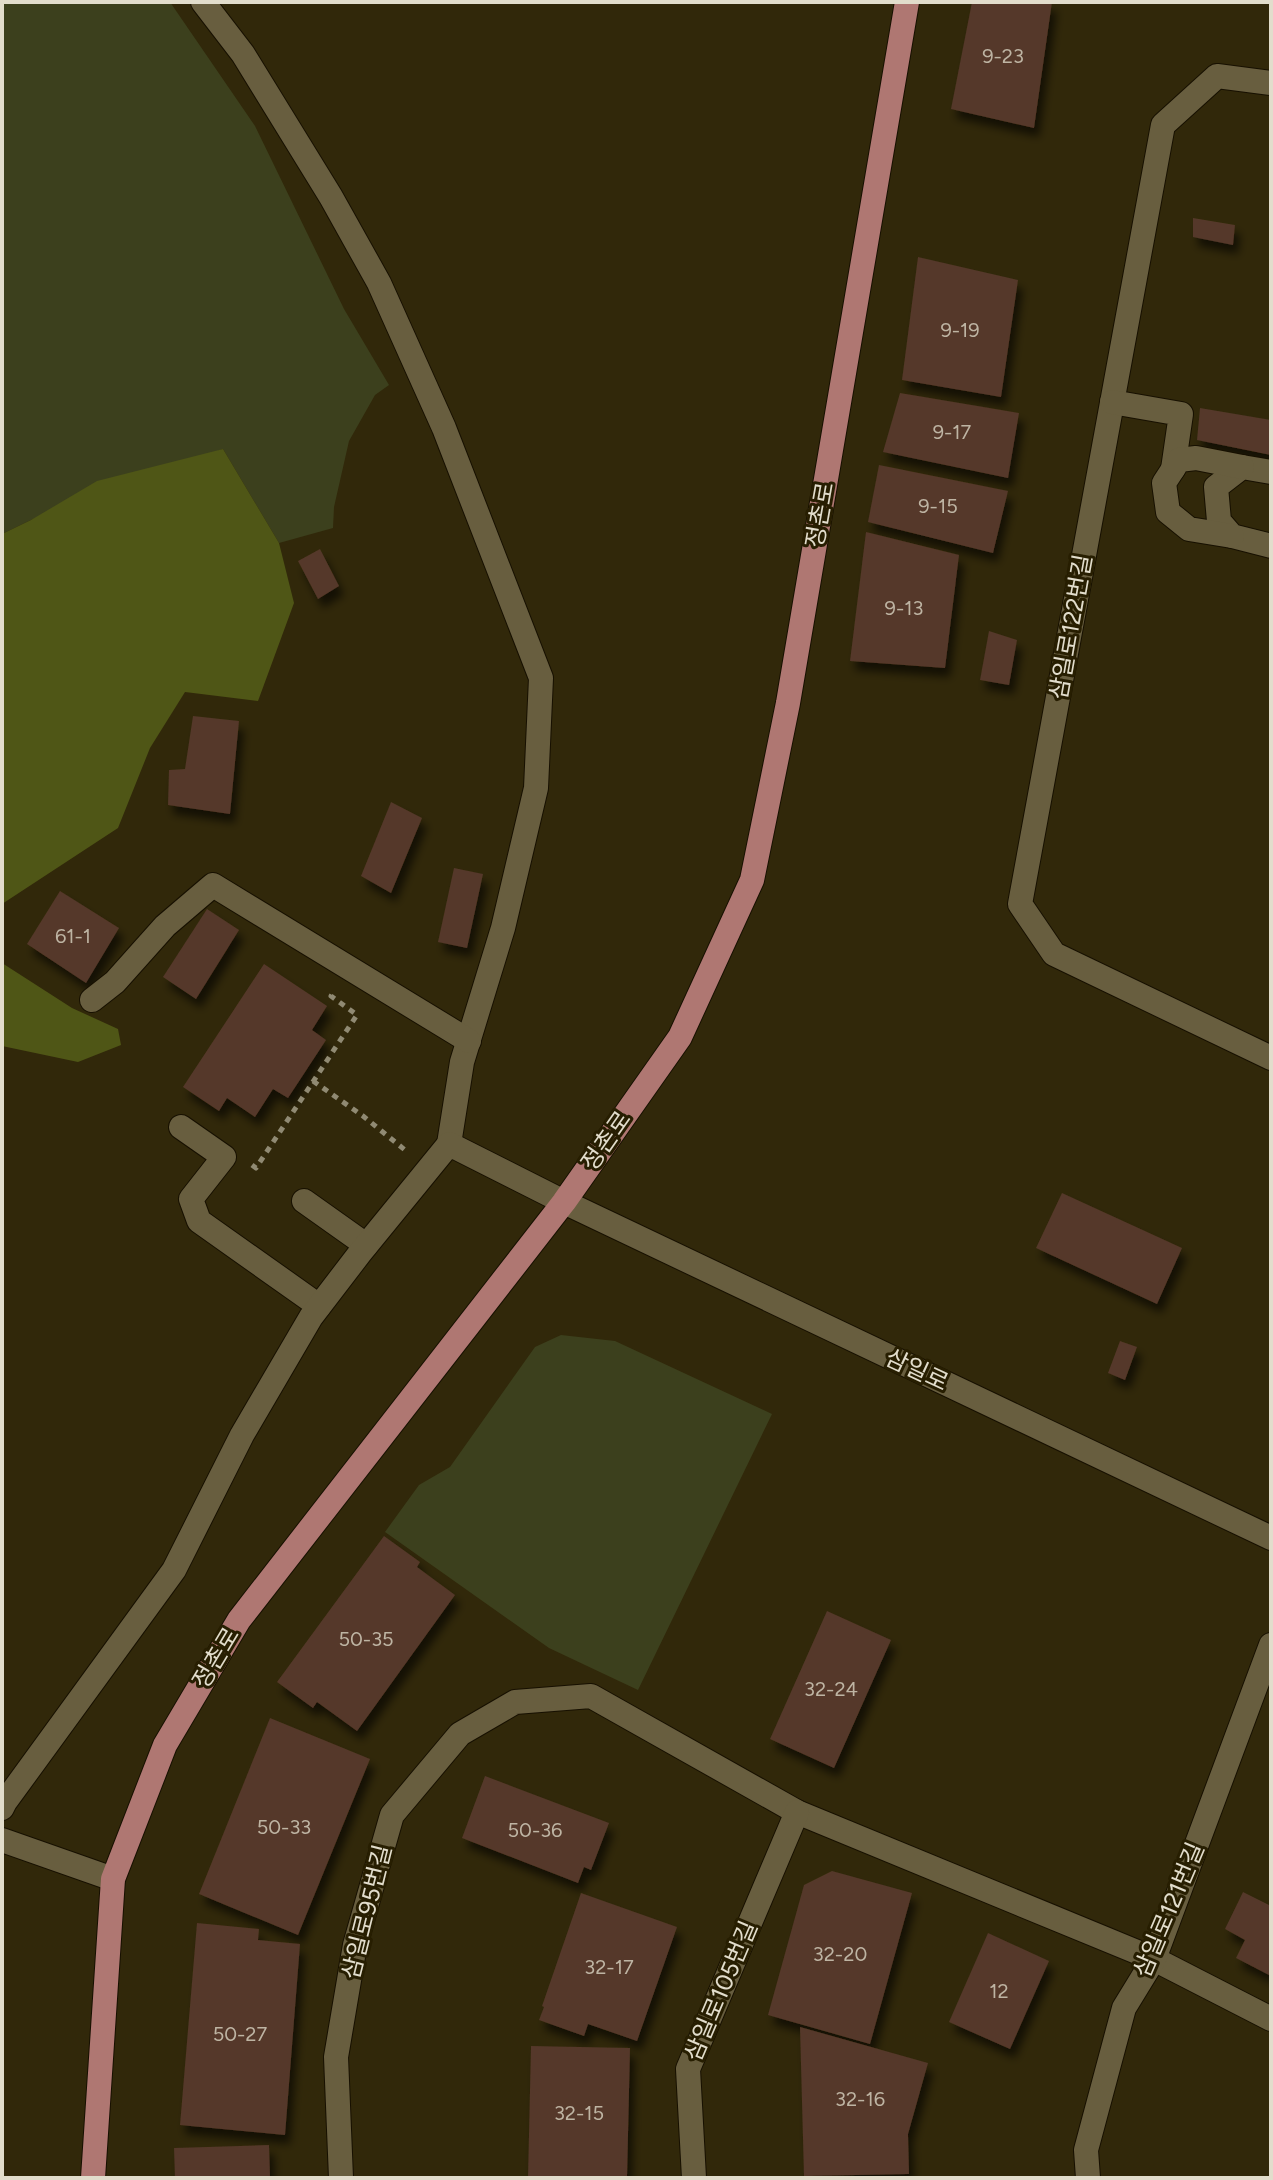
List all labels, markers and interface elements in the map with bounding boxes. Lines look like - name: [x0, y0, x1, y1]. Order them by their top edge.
- house number: 9-23: [982, 44, 1024, 68]
- house number: 9-19: [940, 318, 980, 342]
- house number: 9-17: [933, 420, 972, 444]
- street label: 정촌로: [799, 480, 840, 550]
- house number: 9-15: [918, 494, 958, 518]
- street label: 삼일로122번길: [1043, 552, 1098, 702]
- house number: 9-13: [885, 596, 923, 620]
- house number: 61-1: [55, 924, 91, 948]
- street label: 정촌로: [575, 1105, 636, 1176]
- street label: 삼일로: [881, 1342, 953, 1397]
- street label: 정촌로: [186, 1622, 245, 1694]
- house number: 50-35: [338, 1627, 394, 1651]
- house number: 32-24: [804, 1677, 858, 1701]
- house number: 50-33: [257, 1815, 311, 1839]
- house number: 50-36: [508, 1818, 562, 1842]
- street label: 삼일로121번길: [1127, 1838, 1210, 1982]
- street label: 삼일로95번길: [336, 1842, 397, 1982]
- street label: 삼일로105번길: [678, 1916, 763, 2065]
- house number: 32-20: [813, 1942, 867, 1966]
- house number: 32-17: [584, 1955, 634, 1979]
- house number: 12: [989, 1979, 1009, 2003]
- house number: 50-27: [213, 2022, 268, 2046]
- house number: 32-16: [835, 2087, 885, 2111]
- house number: 32-15: [554, 2101, 604, 2125]

